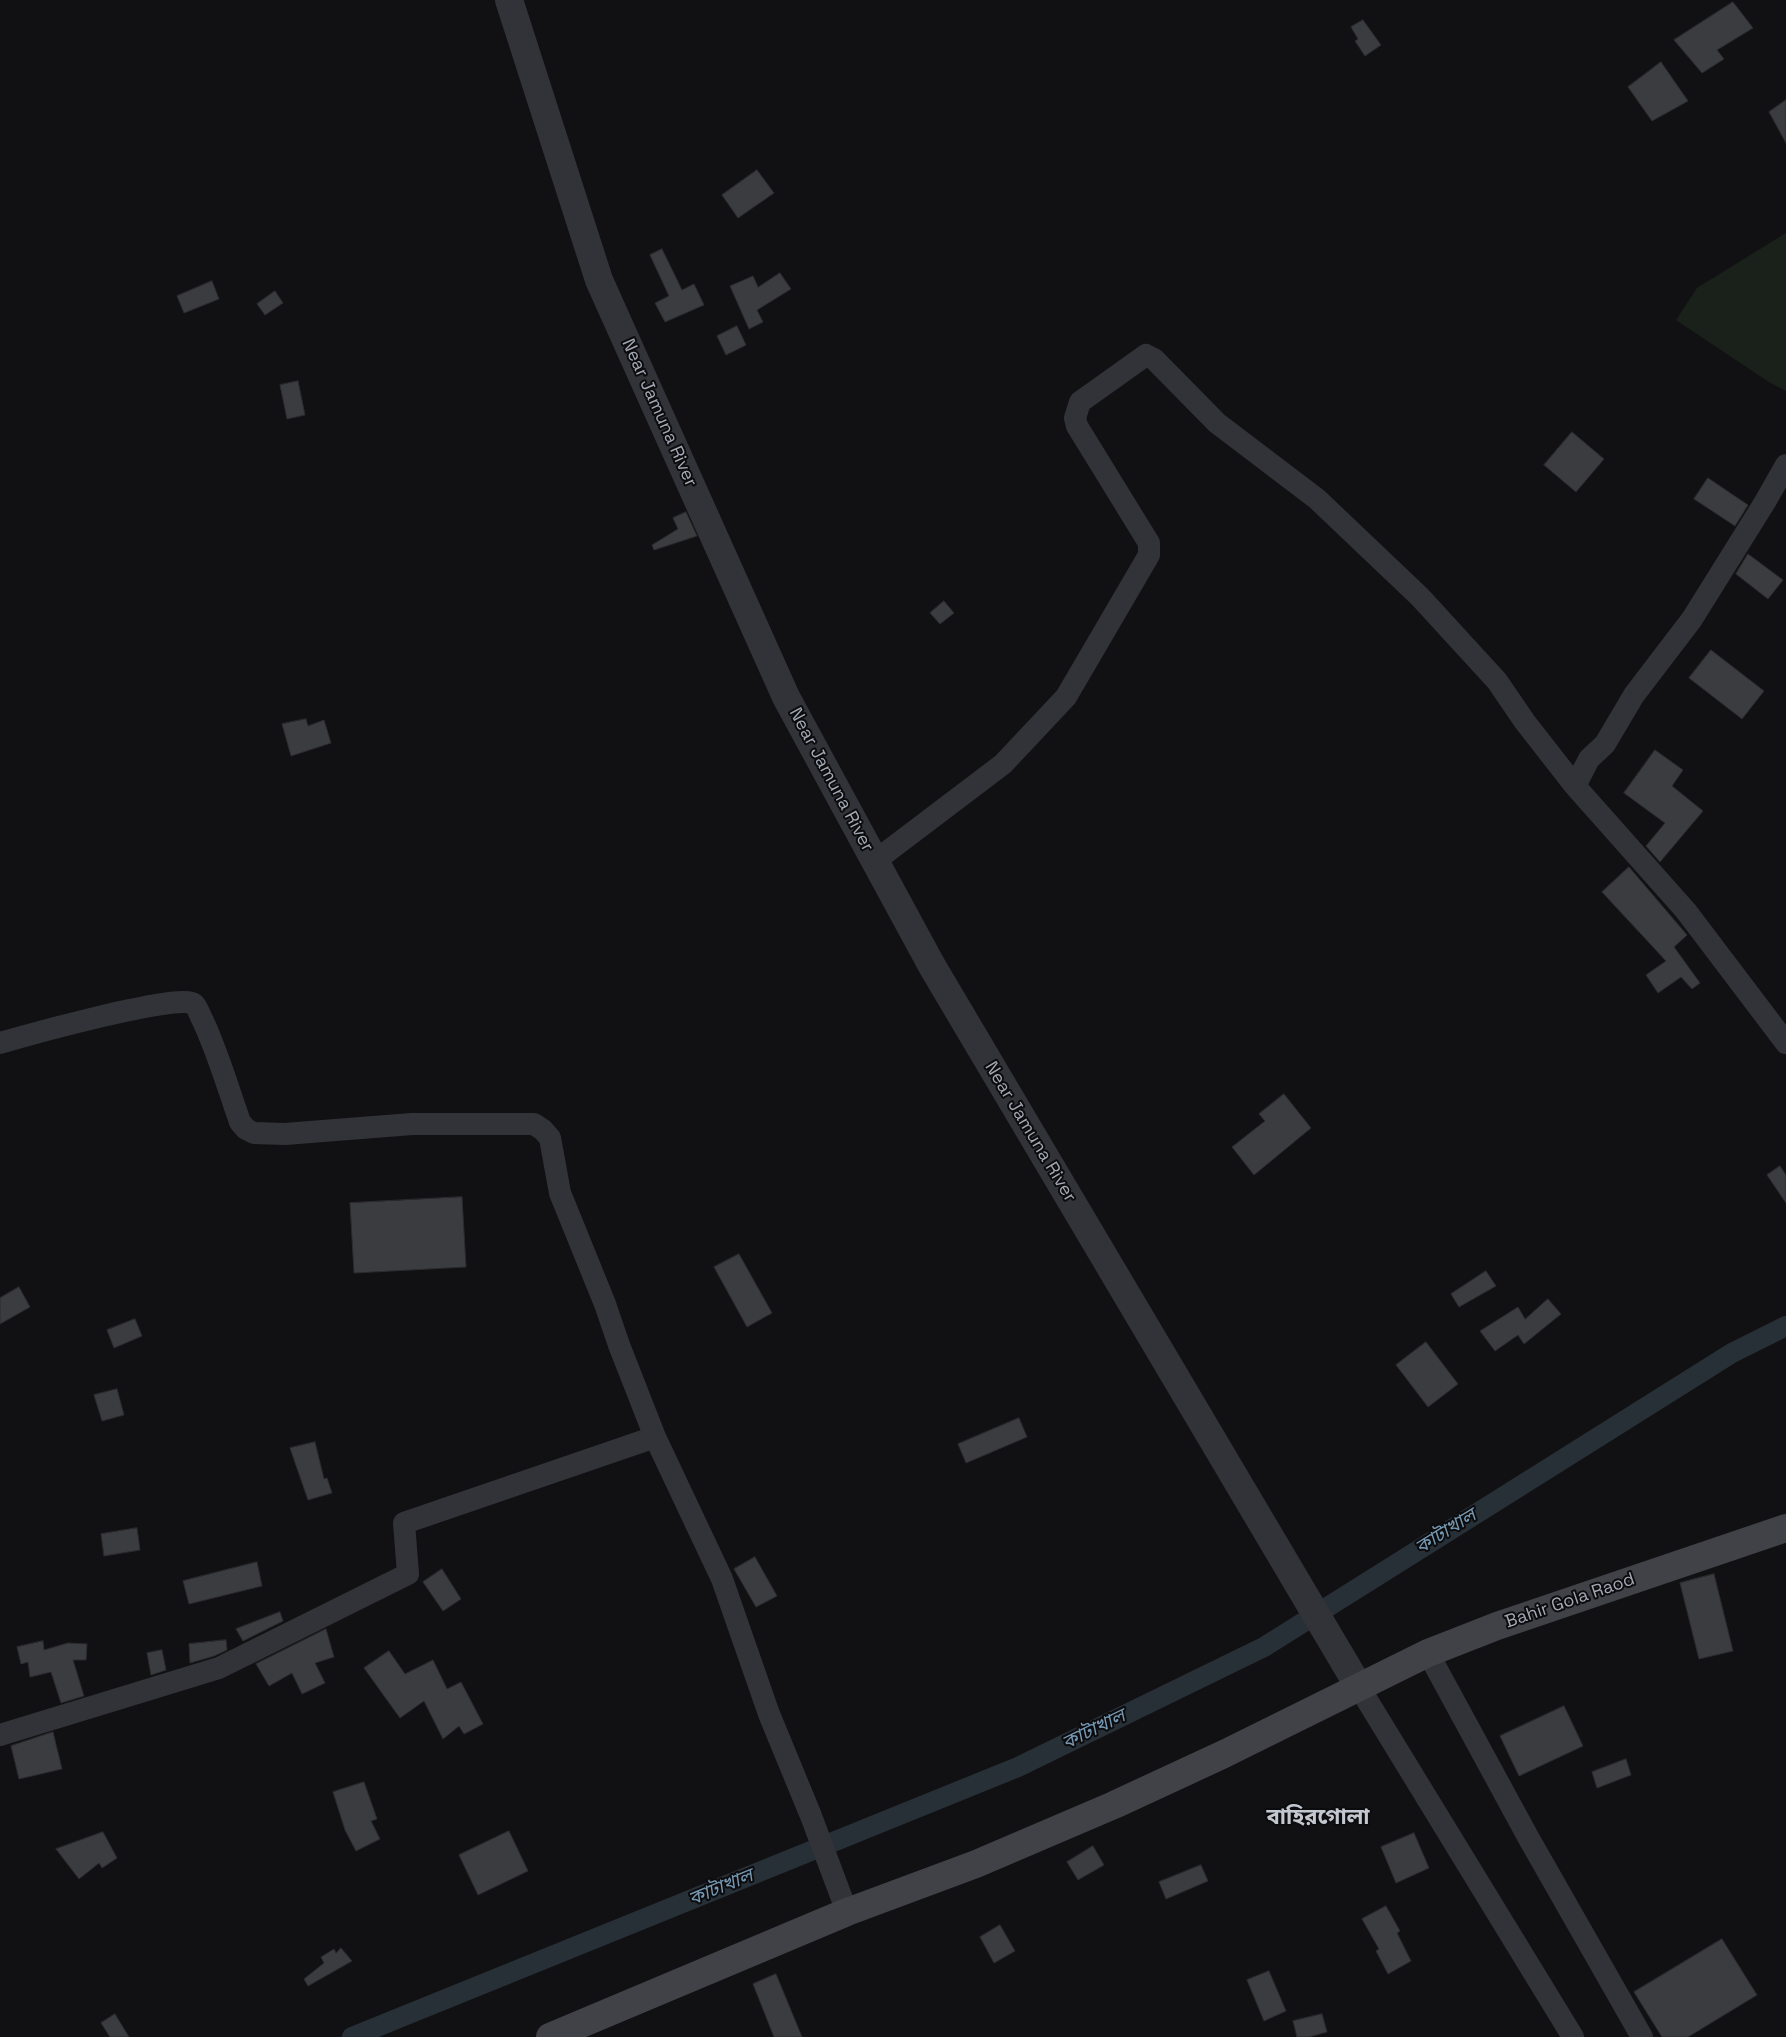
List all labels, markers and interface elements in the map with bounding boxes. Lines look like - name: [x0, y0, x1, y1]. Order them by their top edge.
- street label: Near Jamuna River: [617, 336, 701, 490]
- street label: Near Jamuna River: [784, 704, 878, 856]
- street label: Near Jamuna River: [980, 1058, 1080, 1206]
- water label: কাটাখাল: [1411, 1504, 1481, 1560]
- street label: Bahir Gola Raod: [1502, 1569, 1638, 1633]
- water label: কাটাখাল: [1059, 1705, 1129, 1755]
- district label: বাহিরগোলা: [1266, 1805, 1370, 1831]
- water label: কাটাখাল: [686, 1865, 756, 1911]

